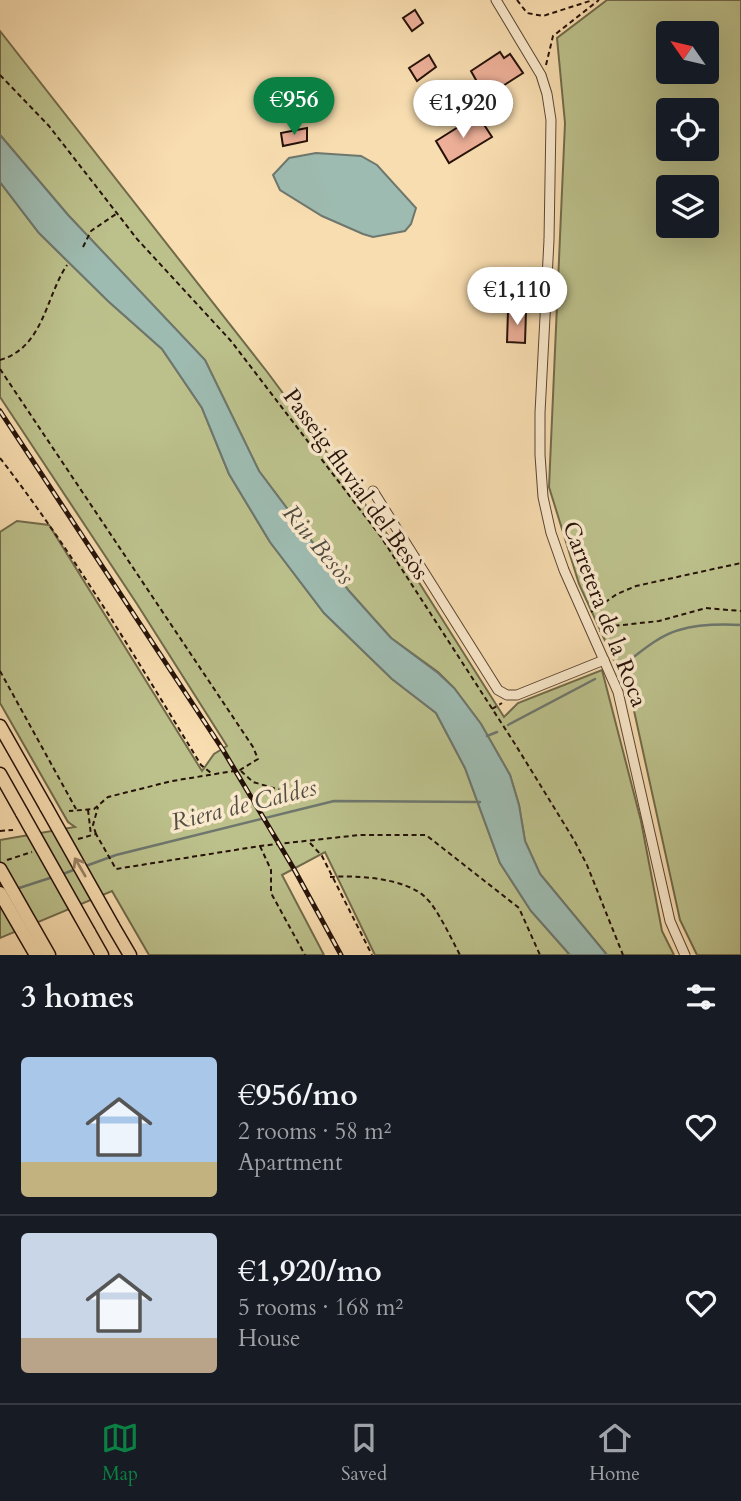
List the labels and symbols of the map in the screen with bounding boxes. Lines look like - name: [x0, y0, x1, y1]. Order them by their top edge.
- north arrow: [656, 21, 719, 84]
- pin: €956: [253, 78, 335, 137]
- pin: €1,920: [406, 80, 520, 140]
- pin: €1,110: [460, 268, 574, 327]
- street label: Passeig fluvial del Besòs: [276, 382, 436, 586]
- water label: Riu Besòs: [275, 498, 361, 592]
- street label: Carretera de la Roca: [555, 517, 655, 711]
- water label: Riera de Caldes: [168, 771, 320, 839]
- one-way arrow: [73, 857, 86, 878]

